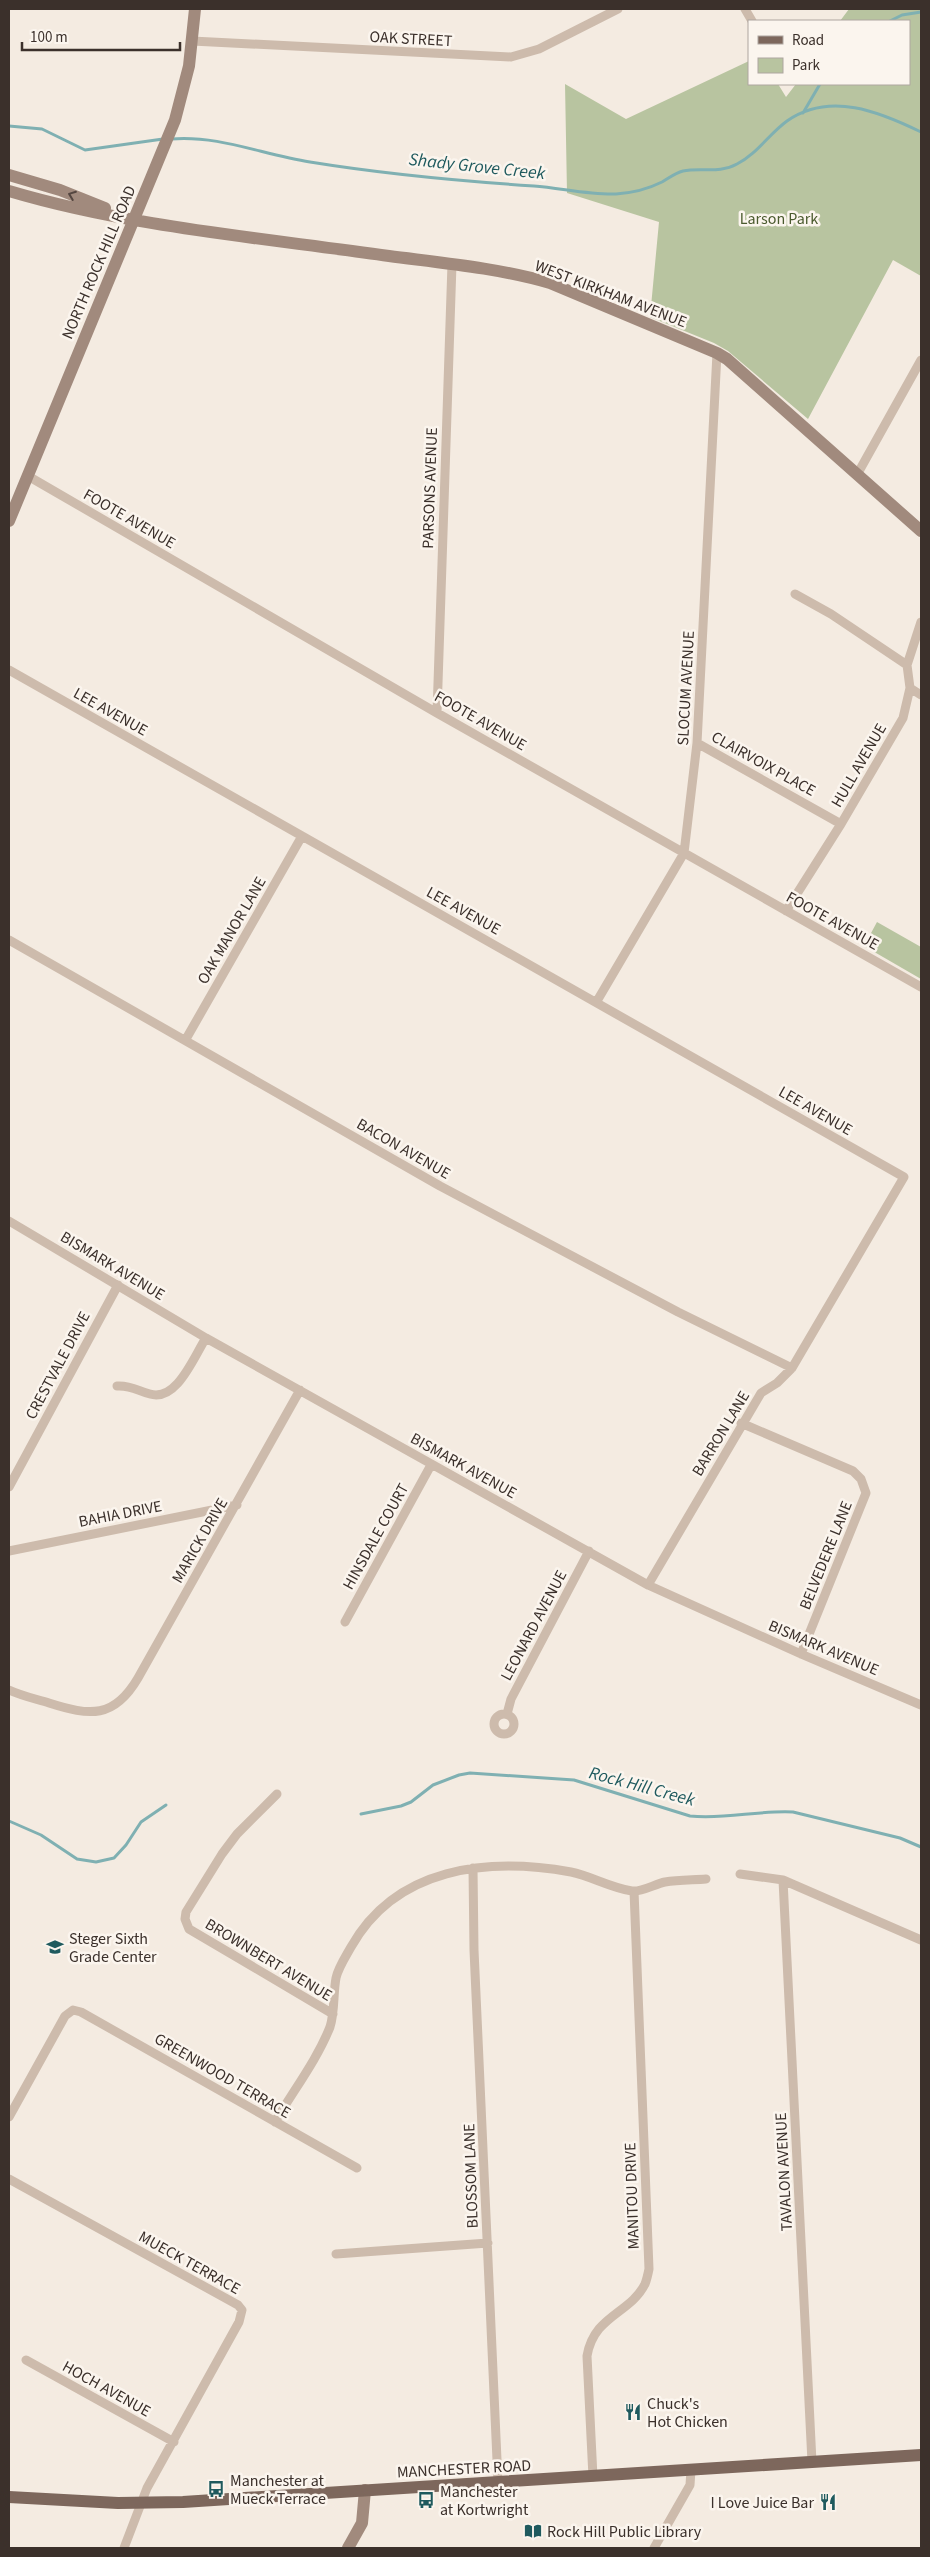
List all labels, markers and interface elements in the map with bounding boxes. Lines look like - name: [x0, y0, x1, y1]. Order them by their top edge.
- scale bar: [22, 20, 180, 52]
- legend: [748, 20, 910, 85]
- street label: OAK STREET: [369, 26, 453, 52]
- text: 100 m: [30, 27, 68, 48]
- text: Road: [792, 30, 824, 51]
- text: Park: [792, 55, 821, 76]
- water label: Shady Grove Creek: [407, 147, 547, 186]
- street label: NORTH ROCK HILL ROAD: [57, 182, 141, 343]
- one-way arrow: [68, 190, 77, 201]
- park label: Larson Park: [740, 208, 818, 230]
- street label: WEST KIRKHAM AVENUE: [532, 255, 690, 333]
- street label: PARSONS AVENUE: [417, 427, 443, 549]
- street label: FOOTE AVENUE: [79, 484, 180, 554]
- street label: SLOCUM AVENUE: [672, 630, 700, 746]
- street label: LEE AVENUE: [69, 682, 152, 741]
- street label: FOOTE AVENUE: [430, 686, 531, 756]
- street label: HULL AVENUE: [826, 719, 892, 812]
- street label: CLAIRVOIX PLACE: [707, 726, 820, 802]
- street label: OAK MANOR LANE: [192, 873, 272, 988]
- street label: LEE AVENUE: [422, 881, 505, 940]
- street label: FOOTE AVENUE: [782, 886, 883, 955]
- street label: LEE AVENUE: [774, 1081, 857, 1141]
- street label: BACON AVENUE: [353, 1113, 454, 1185]
- street label: BISMARK AVENUE: [56, 1226, 169, 1306]
- street label: CRESTVALE DRIVE: [20, 1308, 96, 1423]
- street label: BARRON LANE: [687, 1387, 755, 1480]
- street label: BISMARK AVENUE: [406, 1428, 521, 1504]
- street label: HINSDALE COURT: [338, 1479, 414, 1594]
- street label: MARICK DRIVE: [167, 1494, 233, 1587]
- street label: BAHIA DRIVE: [77, 1495, 164, 1533]
- street label: BELVEDERE LANE: [794, 1498, 858, 1613]
- street label: LEONARD AVENUE: [495, 1566, 572, 1685]
- street label: BISMARK AVENUE: [765, 1615, 882, 1681]
- water label: Rock Hill Creek: [586, 1760, 698, 1813]
- street label: BROWNBERT AVENUE: [201, 1913, 336, 2007]
- place label: Steger Sixth Grade Center: [69, 1928, 157, 1968]
- school or university icon: Steger Sixth Grade Center: [45, 1937, 65, 1957]
- street label: GREENWOOD TERRACE: [150, 2028, 295, 2124]
- street label: TAVALON AVENUE: [770, 2112, 798, 2232]
- street label: BLOSSOM LANE: [458, 2123, 484, 2229]
- street label: MANITOU DRIVE: [619, 2142, 645, 2250]
- street label: MUECK TERRACE: [135, 2226, 244, 2300]
- street label: HOCH AVENUE: [58, 2355, 155, 2422]
- place label: Chuck's Hot Chicken: [647, 2393, 728, 2433]
- restaurant icon: Chuck's Hot Chicken: [623, 2402, 643, 2422]
- street label: MANCHESTER ROAD: [396, 2454, 532, 2483]
- place label: Manchester at Mueck Terrace: [230, 2470, 326, 2510]
- bus stop icon: Manchester at Mueck Terrace: [206, 2479, 226, 2499]
- place label: Manchester at Kortwright: [440, 2481, 529, 2521]
- bus stop icon: Manchester at Kortwright: [416, 2490, 436, 2510]
- place label: I Love Juice Bar: [710, 2492, 814, 2514]
- restaurant icon: I Love Juice Bar: [818, 2492, 838, 2512]
- library icon: Rock Hill Public Library: [523, 2521, 543, 2541]
- place label: Rock Hill Public Library: [547, 2521, 702, 2543]

